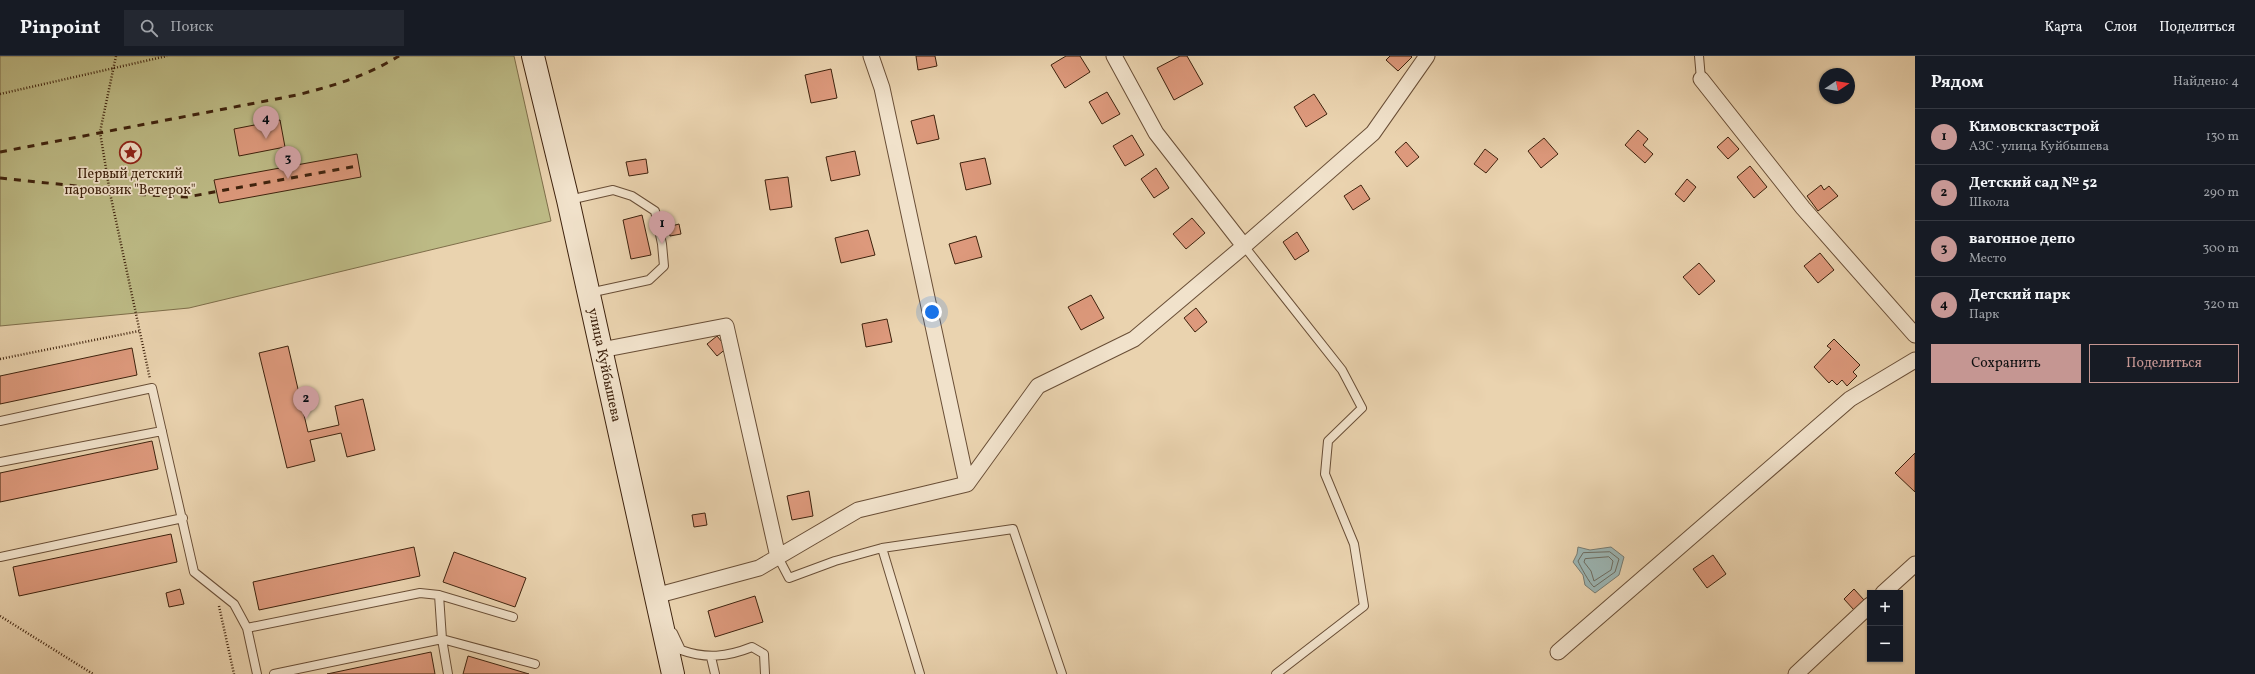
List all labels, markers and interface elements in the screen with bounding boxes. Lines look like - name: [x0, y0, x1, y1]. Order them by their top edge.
- search box: [124, 10, 404, 46]
- text: Pinpoint: [20, 15, 100, 41]
- icon: search: [138, 17, 160, 39]
- text: Поиск: [170, 17, 213, 38]
- text: Карта: [2044, 18, 2082, 37]
- text: Слои: [2104, 18, 2137, 37]
- text: Поделиться: [2159, 18, 2235, 37]
- north arrow: [1819, 68, 1855, 104]
- text: Рядом: [1931, 71, 1984, 94]
- text: Найдено: 4: [2173, 73, 2239, 91]
- pin: 4: [253, 106, 279, 139]
- text: Кимовскгазстрой: [1969, 117, 2099, 138]
- text: 1: [1941, 128, 1947, 146]
- text: 130 m: [2206, 128, 2239, 146]
- text: АЗС · улица Куйбышева: [1969, 138, 2109, 156]
- place icon: Первый детский паровозик "Ветерок": [117, 139, 143, 165]
- pin: 3: [275, 146, 301, 179]
- place label: Первый детский паровозик "Ветерок": [64, 165, 196, 200]
- text: Детский сад № 52: [1969, 173, 2097, 194]
- text: 2: [1941, 184, 1947, 202]
- text: 290 m: [2203, 184, 2239, 202]
- text: Школа: [1969, 194, 2009, 212]
- pin: 1: [649, 211, 675, 244]
- text: вагонное депо: [1969, 229, 2075, 250]
- text: 3: [1941, 240, 1947, 258]
- text: 300 m: [2203, 240, 2239, 258]
- text: Место: [1969, 250, 2006, 268]
- text: Детский парк: [1969, 285, 2070, 306]
- text: 4: [1940, 296, 1948, 314]
- text: 320 m: [2204, 296, 2239, 314]
- your location: [922, 302, 942, 322]
- street label: улица Куйбышева: [583, 306, 625, 424]
- text: Парк: [1969, 306, 1999, 324]
- button: Сохранить: [1931, 344, 2081, 383]
- button: Поделиться: [2089, 344, 2239, 383]
- pin: 2: [293, 386, 319, 419]
- map controls: [1867, 590, 1903, 662]
- button: +: [1867, 590, 1903, 626]
- button: −: [1867, 626, 1903, 662]

